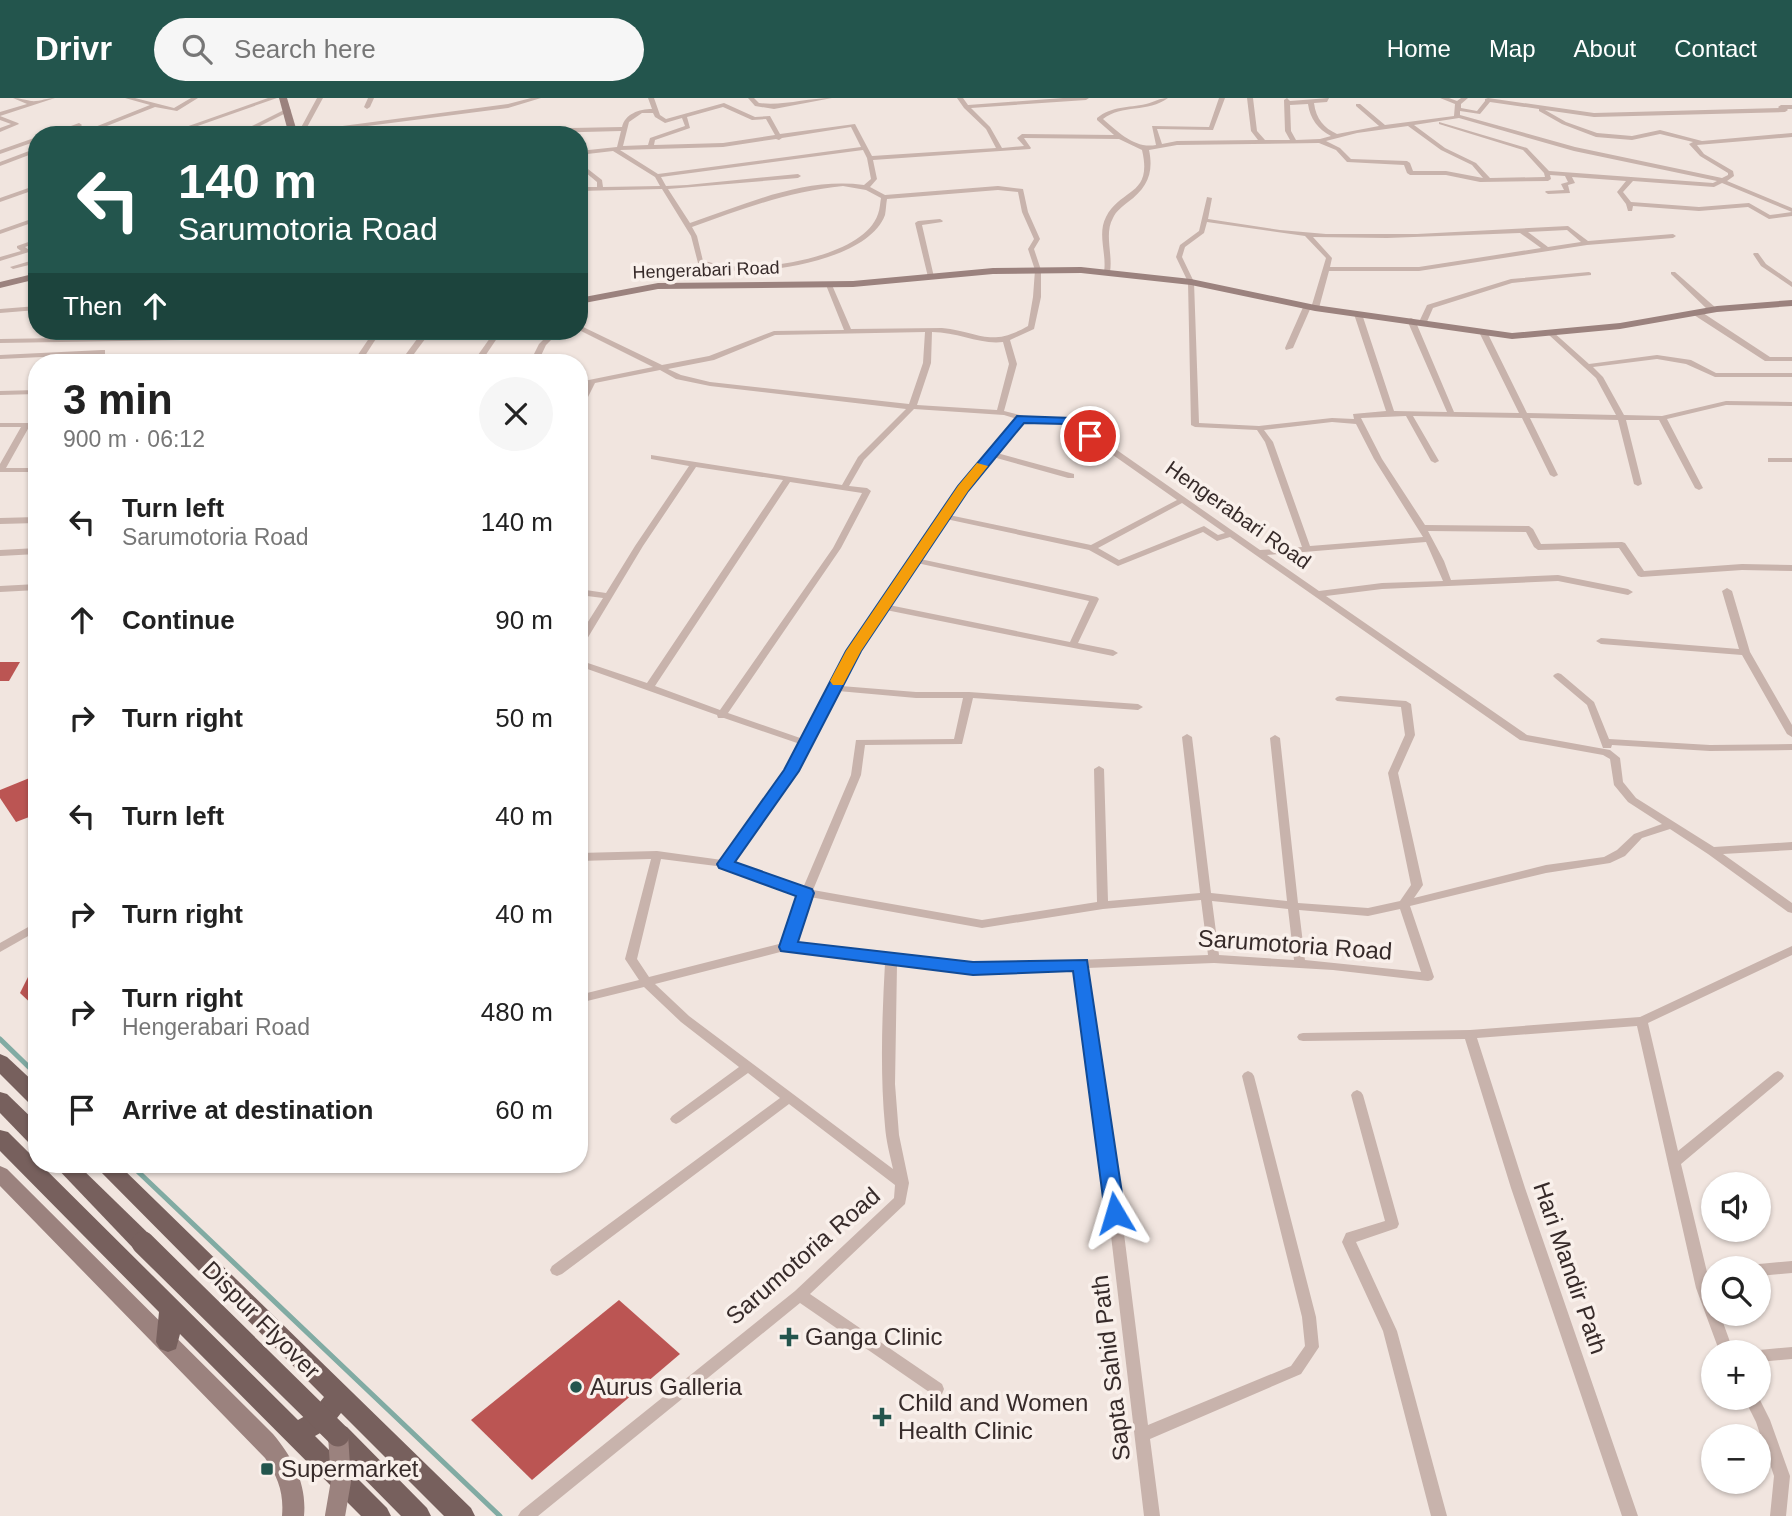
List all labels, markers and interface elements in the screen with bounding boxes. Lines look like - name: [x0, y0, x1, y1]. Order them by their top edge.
- search box: [154, 18, 644, 81]
- text: Drivr: [35, 30, 112, 67]
- icon: search: [178, 30, 216, 68]
- text: Search here: [234, 34, 376, 64]
- text: Home: [1387, 35, 1451, 62]
- text: Map: [1489, 35, 1536, 62]
- text: About: [1574, 35, 1636, 62]
- text: Contact: [1674, 35, 1757, 62]
- icon: left: [63, 154, 154, 245]
- text: 140 m: [178, 154, 317, 208]
- text: Sarumotoria Road: [178, 211, 438, 247]
- street label: Hengerabari Road: [632, 257, 780, 283]
- icon: ahead: [136, 287, 174, 325]
- text: Then: [63, 291, 122, 321]
- text: 3 min: [63, 376, 173, 423]
- button: close: [479, 377, 553, 451]
- pin: [1060, 406, 1120, 466]
- icon: arrive: [1071, 417, 1109, 455]
- text: 900 m · 06:12: [63, 426, 205, 452]
- street label: Hengerabari Road: [1161, 456, 1315, 573]
- text: Turn left: [122, 493, 224, 523]
- icon: left: [63, 503, 101, 541]
- text: 140 m: [481, 507, 553, 537]
- text: Sarumotoria Road: [122, 524, 309, 550]
- icon: ahead: [63, 601, 101, 639]
- text: Continue: [122, 605, 235, 635]
- text: 90 m: [495, 605, 553, 635]
- icon: right: [63, 699, 101, 737]
- text: Turn right: [122, 703, 243, 733]
- text: 50 m: [495, 703, 553, 733]
- icon: left: [63, 797, 101, 835]
- text: Turn left: [122, 801, 224, 831]
- text: 40 m: [495, 801, 553, 831]
- icon: right: [63, 895, 101, 933]
- text: Turn right: [122, 899, 243, 929]
- text: 40 m: [495, 899, 553, 929]
- street label: Sarumotoria Road: [1197, 924, 1393, 965]
- text: Turn right: [122, 983, 243, 1013]
- icon: right: [63, 993, 101, 1031]
- text: 480 m: [481, 997, 553, 1027]
- text: Hengerabari Road: [122, 1014, 310, 1040]
- icon: arrive: [63, 1091, 101, 1129]
- text: Arrive at destination: [122, 1095, 373, 1125]
- text: 60 m: [495, 1095, 553, 1125]
- map controls: [1701, 1172, 1771, 1494]
- button: sound: [1701, 1172, 1771, 1242]
- position arrow: [1078, 1176, 1152, 1250]
- street label: Hari Mandir Path: [1528, 1178, 1613, 1357]
- street label: Sarumotoria Road: [720, 1182, 885, 1330]
- street label: Dispur Flyover: [197, 1255, 326, 1384]
- button: search: [1701, 1256, 1771, 1326]
- street label: Sapta Sahid Path: [1086, 1274, 1135, 1462]
- place label: Ganga Clinic: [805, 1323, 942, 1350]
- marker: Ganga Clinic: [779, 1327, 799, 1347]
- button: +: [1701, 1340, 1771, 1410]
- place label: Aurus Galleria: [590, 1373, 743, 1400]
- marker: Aurus Galleria: [568, 1379, 584, 1395]
- place label: Child and Women Health Clinic: [898, 1389, 1088, 1444]
- marker: Child and Women Health Clinic: [872, 1407, 892, 1427]
- button: −: [1701, 1424, 1771, 1494]
- place label: Supermarket: [281, 1455, 419, 1482]
- marker: Supermarket: [259, 1461, 275, 1477]

